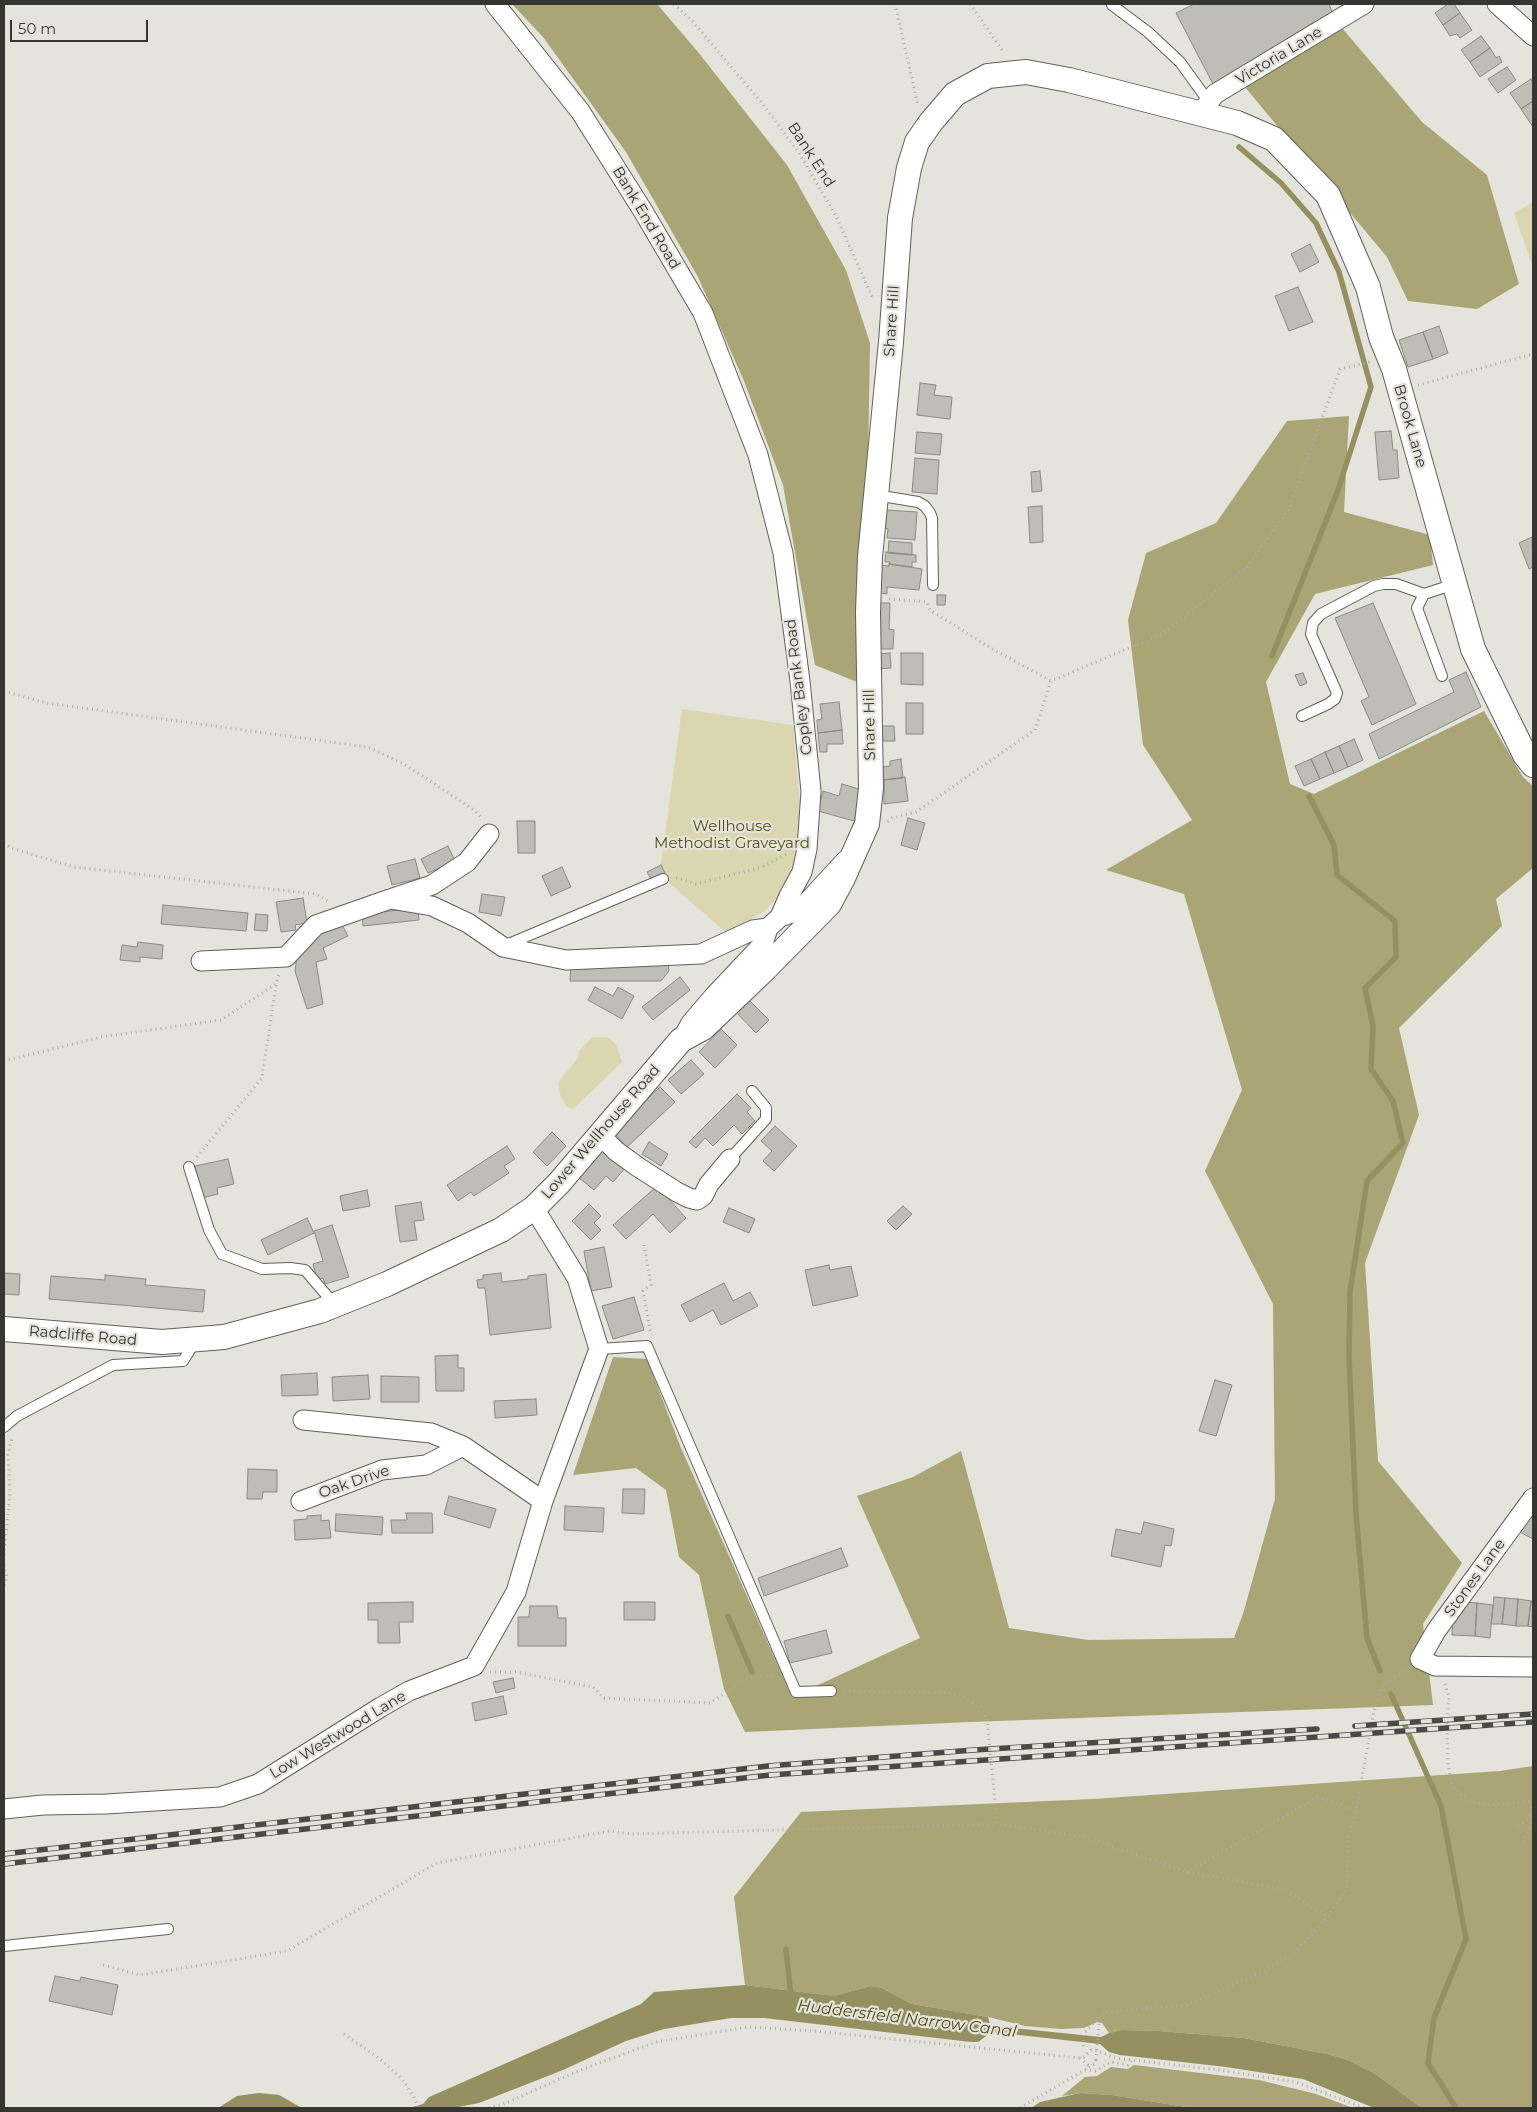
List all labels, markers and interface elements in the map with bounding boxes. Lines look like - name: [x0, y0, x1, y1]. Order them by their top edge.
- scale bar: [12, 10, 150, 42]
- text: 50 m: [18, 19, 56, 38]
- street label: Victoria Lane: [1233, 23, 1325, 89]
- street label: Bank End: [783, 119, 839, 191]
- street label: Bank End Road: [608, 163, 684, 273]
- street label: Share Hill: [881, 285, 903, 357]
- street label: Brook Lane: [1390, 382, 1430, 470]
- street label: Copley Bank Road: [782, 618, 816, 756]
- street label: Share Hill: [860, 689, 880, 761]
- park label: Wellhouse Methodist Graveyard: [654, 818, 810, 853]
- street label: Lower Wellhouse Road: [538, 1061, 664, 1203]
- street label: Radcliffe Road: [28, 1322, 138, 1350]
- street label: Oak Drive: [316, 1462, 392, 1502]
- street label: Stones Lane: [1441, 1536, 1509, 1620]
- street label: Low Westwood Lane: [267, 1687, 409, 1783]
- water label: Huddersfield Narrow Canal: [796, 1996, 1018, 2042]

